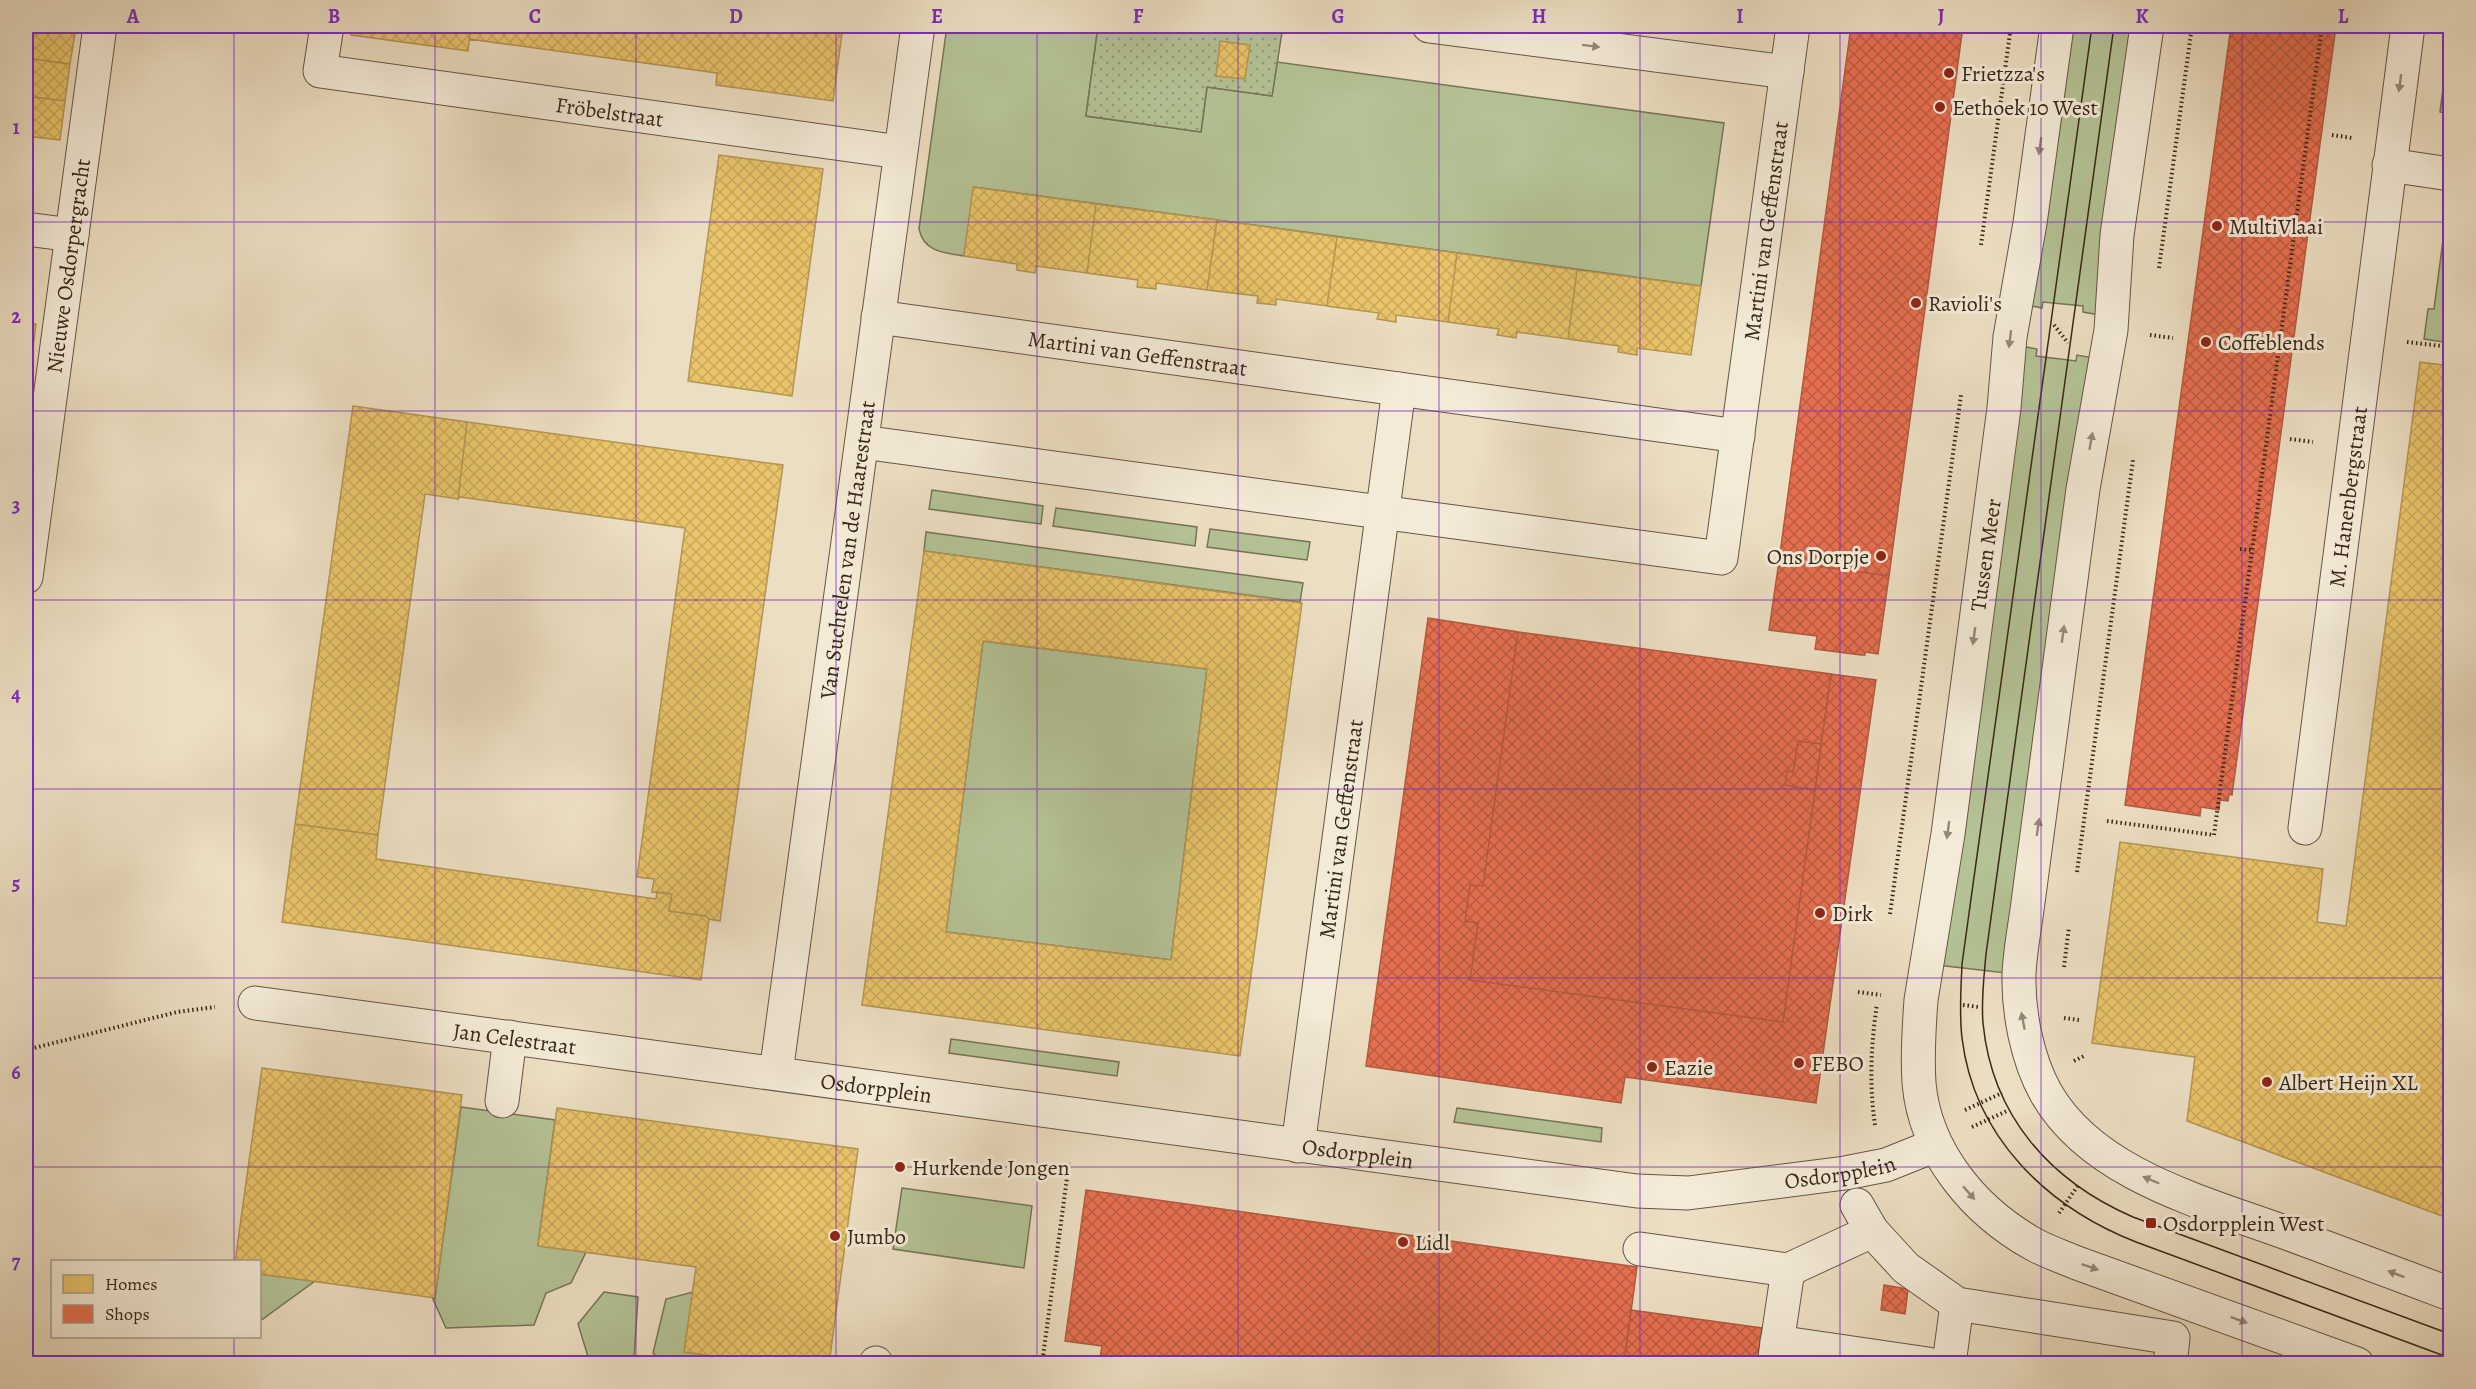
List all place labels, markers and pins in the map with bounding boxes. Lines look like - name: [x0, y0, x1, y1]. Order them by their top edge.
- place label: Frietzza's: [1961, 59, 2045, 89]
- marker: Frietzza's: [1942, 66, 1956, 80]
- place label: Eethoek 10 West: [1952, 93, 2098, 123]
- marker: Eethoek 10 West: [1933, 100, 1947, 114]
- place label: MultiVlaai: [2229, 212, 2323, 242]
- marker: MultiVlaai: [2210, 219, 2224, 233]
- place label: Ravioli's: [1928, 289, 2002, 319]
- marker: Ravioli's: [1909, 296, 1923, 310]
- place label: Coffeblends: [2218, 328, 2325, 358]
- marker: Coffeblends: [2199, 335, 2213, 349]
- place label: Ons Dorpje: [1767, 542, 1869, 572]
- marker: Ons Dorpje: [1874, 549, 1888, 563]
- place label: Dirk: [1832, 899, 1873, 929]
- marker: Dirk: [1813, 906, 1827, 920]
- place label: FEBO: [1811, 1049, 1864, 1079]
- place label: Eazie: [1664, 1053, 1713, 1083]
- marker: FEBO: [1792, 1056, 1806, 1070]
- marker: Eazie: [1645, 1060, 1659, 1074]
- place label: Albert Heijn XL: [2278, 1068, 2418, 1098]
- marker: Albert Heijn XL: [2260, 1075, 2274, 1089]
- place label: Hurkende Jongen: [912, 1153, 1070, 1183]
- marker: Hurkende Jongen: [893, 1160, 907, 1174]
- place label: Osdorpplein West: [2163, 1209, 2324, 1239]
- marker: Osdorpplein West: [2144, 1216, 2158, 1230]
- place label: Jumbo: [847, 1222, 906, 1252]
- place label: Lidl: [1415, 1228, 1450, 1258]
- marker: Jumbo: [828, 1229, 842, 1243]
- marker: Lidl: [1396, 1235, 1410, 1249]

